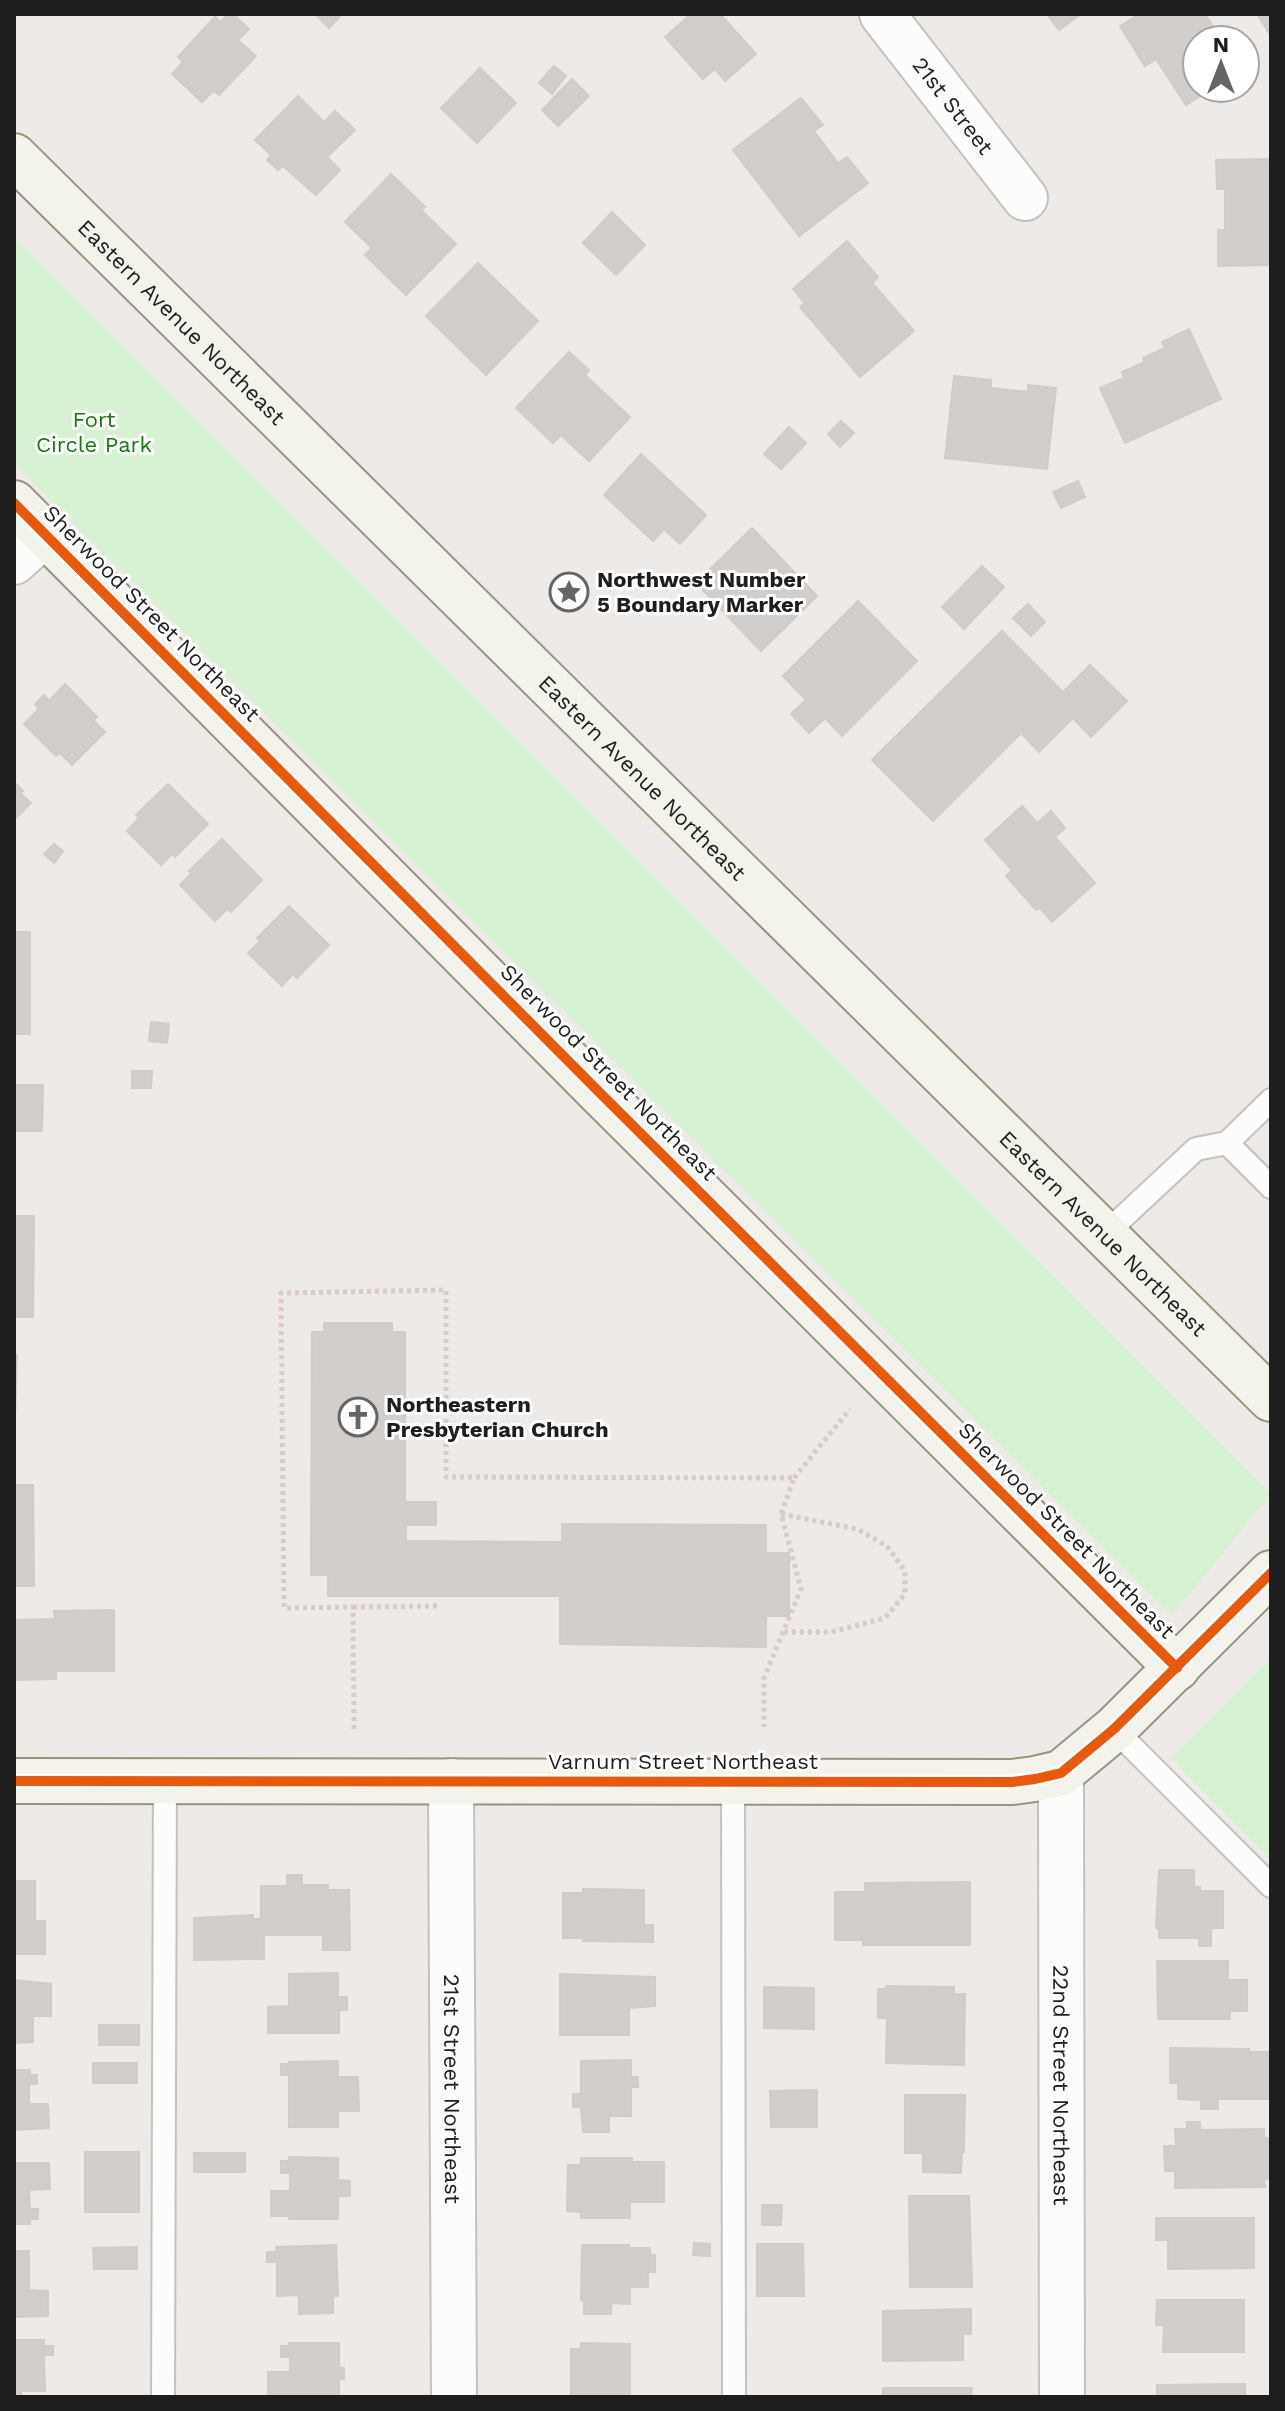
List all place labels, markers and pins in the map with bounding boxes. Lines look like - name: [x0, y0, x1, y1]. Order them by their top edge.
- place label: Northwest Number 5 Boundary Marker: [597, 567, 806, 617]
- place icon: Northwest Number 5 Boundary Marker: [548, 571, 590, 613]
- place label: Northeastern Presbyterian Church: [386, 1392, 609, 1442]
- church icon: Northeastern Presbyterian Church: [337, 1396, 379, 1438]

